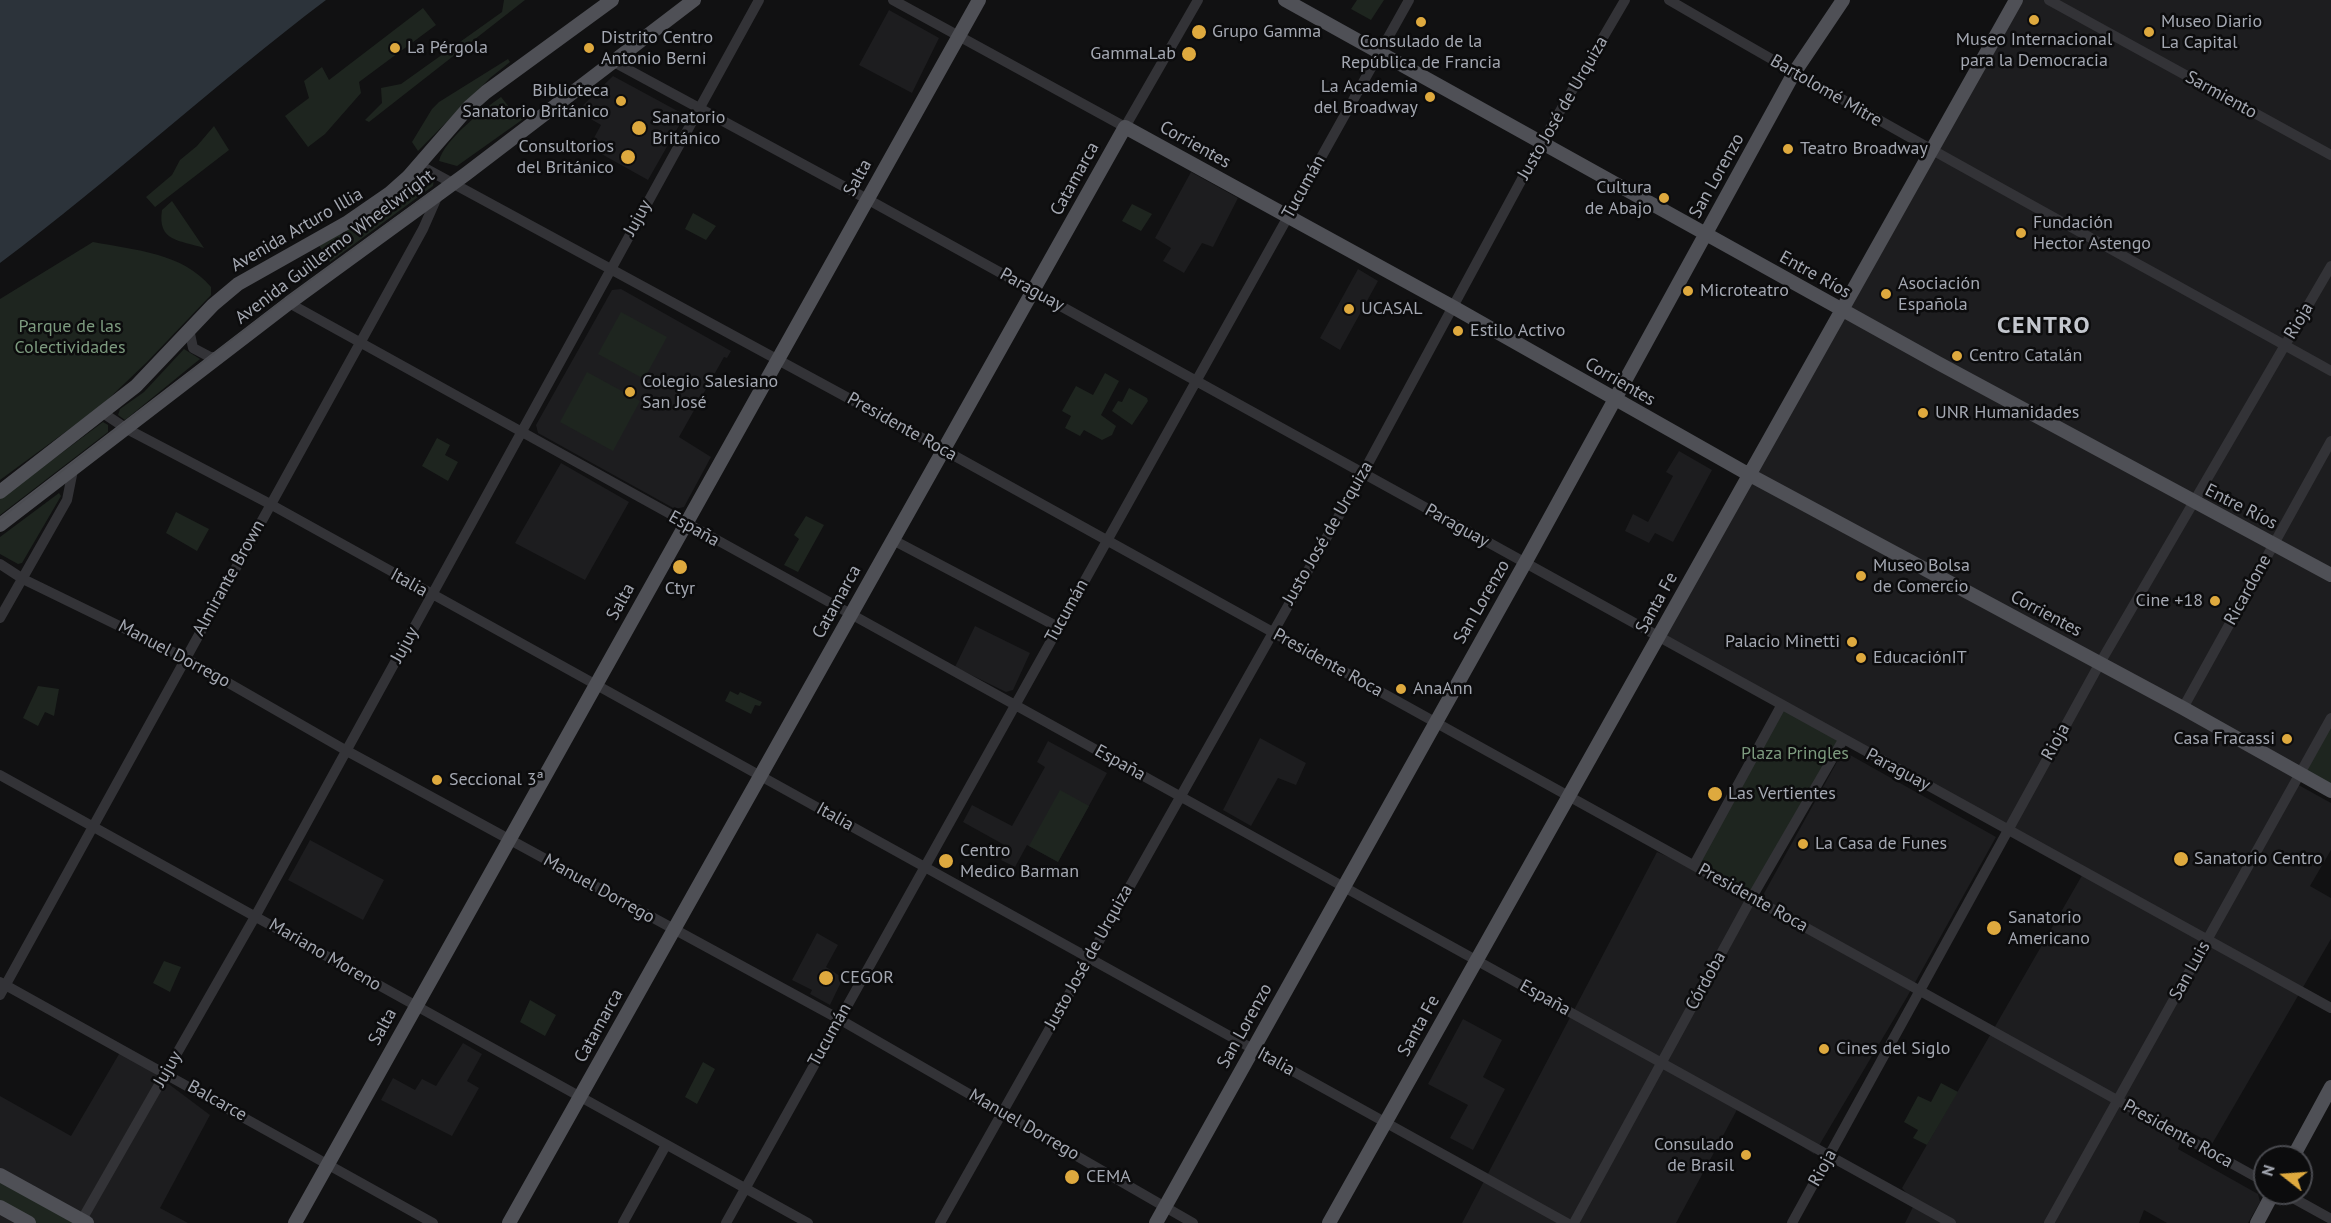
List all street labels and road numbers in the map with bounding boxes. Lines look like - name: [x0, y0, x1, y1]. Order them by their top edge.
- street label: Justo José de Urquiza: [1513, 32, 1613, 184]
- street label: Bartolomé Mitre: [1766, 50, 1886, 132]
- street label: Sarmiento: [2181, 67, 2261, 123]
- street label: Corrientes: [1156, 117, 1234, 173]
- street label: San Lorenzo: [1685, 130, 1749, 222]
- street label: Catamarca: [1046, 138, 1104, 220]
- street label: Tucumán: [1278, 152, 1330, 222]
- street label: Salta: [839, 156, 877, 200]
- street label: Avenida Guillermo Wheelwright: [231, 165, 439, 329]
- street label: Avenida Arturo Illia: [227, 183, 367, 277]
- street label: Jujuy: [619, 196, 657, 240]
- street label: Entre Ríos: [1776, 247, 1854, 303]
- street label: Paraguay: [996, 264, 1068, 316]
- street label: Rioja: [2280, 299, 2318, 343]
- street label: Corrientes: [1581, 353, 1659, 411]
- street label: Presidente Roca: [843, 388, 961, 466]
- street label: Justo José de Urquiza: [1278, 457, 1378, 609]
- street label: Entre Ríos: [2201, 480, 2281, 534]
- street label: Paraguay: [1421, 500, 1493, 552]
- street label: España: [665, 506, 723, 552]
- street label: Almirante Brown: [188, 516, 270, 640]
- street label: Ricardone: [2220, 551, 2276, 629]
- street label: San Lorenzo: [1449, 556, 1515, 648]
- street label: Catamarca: [808, 561, 866, 643]
- street label: Italia: [387, 564, 431, 602]
- street label: Santa Fe: [1631, 569, 1683, 637]
- street label: Tucumán: [1041, 576, 1093, 646]
- street label: Salta: [602, 580, 640, 624]
- street label: Corrientes: [2007, 586, 2085, 642]
- street label: Manuel Dorrego: [114, 615, 234, 693]
- street label: Jujuy: [386, 623, 424, 667]
- street label: Presidente Roca: [1269, 624, 1387, 702]
- street label: Rioja: [2037, 720, 2075, 764]
- street label: España: [1091, 740, 1149, 786]
- street label: Paraguay: [1862, 744, 1934, 796]
- street label: Italia: [813, 798, 857, 836]
- street label: Manuel Dorrego: [540, 850, 658, 928]
- street label: Presidente Roca: [1694, 859, 1812, 937]
- street label: Justo José de Urquiza: [1040, 881, 1138, 1033]
- street label: Mariano Moreno: [265, 914, 385, 996]
- street label: San Luis: [2165, 938, 2215, 1004]
- street label: Córdoba: [1681, 948, 1731, 1014]
- street label: España: [1516, 975, 1574, 1021]
- street label: San Lorenzo: [1213, 980, 1277, 1072]
- street label: Catamarca: [570, 985, 628, 1067]
- street label: Santa Fe: [1393, 992, 1445, 1060]
- street label: Tucumán: [804, 1000, 856, 1070]
- street label: Salta: [364, 1005, 402, 1049]
- street label: Italia: [1254, 1043, 1298, 1081]
- street label: Jujuy: [149, 1047, 187, 1091]
- street label: Balcarce: [183, 1076, 251, 1126]
- street label: Manuel Dorrego: [965, 1085, 1083, 1165]
- street label: Presidente Roca: [2119, 1095, 2237, 1173]
- street label: Rioja: [1804, 1146, 1842, 1190]

